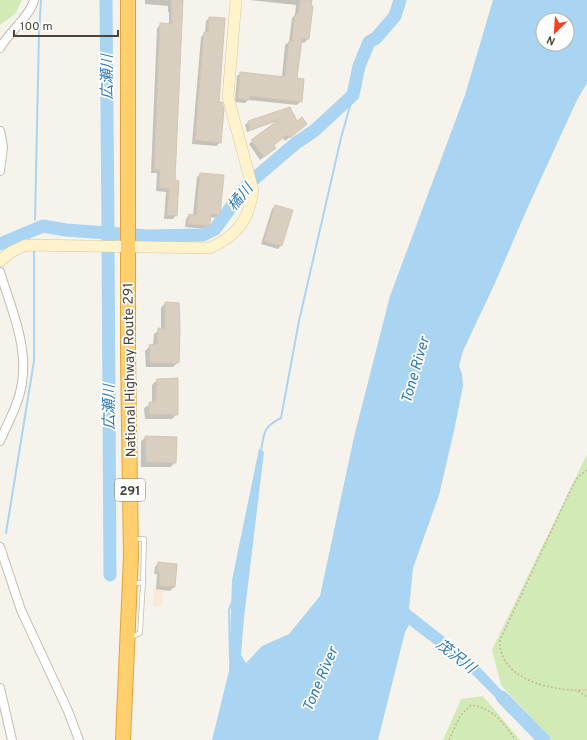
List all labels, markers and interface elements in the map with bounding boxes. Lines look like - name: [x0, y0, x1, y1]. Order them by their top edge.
- scale bar: [14, 12, 118, 38]
- north arrow: [535, 12, 575, 52]
- text: 100 m: [20, 19, 53, 35]
- text: N: [545, 32, 558, 48]
- water label: 広瀬川: [99, 53, 118, 100]
- water label: 橘川: [224, 179, 259, 216]
- street label: National Highway Route 291: [120, 282, 141, 458]
- water label: Tone River: [398, 334, 435, 406]
- water label: 広瀬川: [101, 383, 120, 430]
- road number: 291: [115, 479, 145, 501]
- water label: 茂沢川: [431, 636, 480, 680]
- water label: Tone River: [299, 643, 344, 715]

